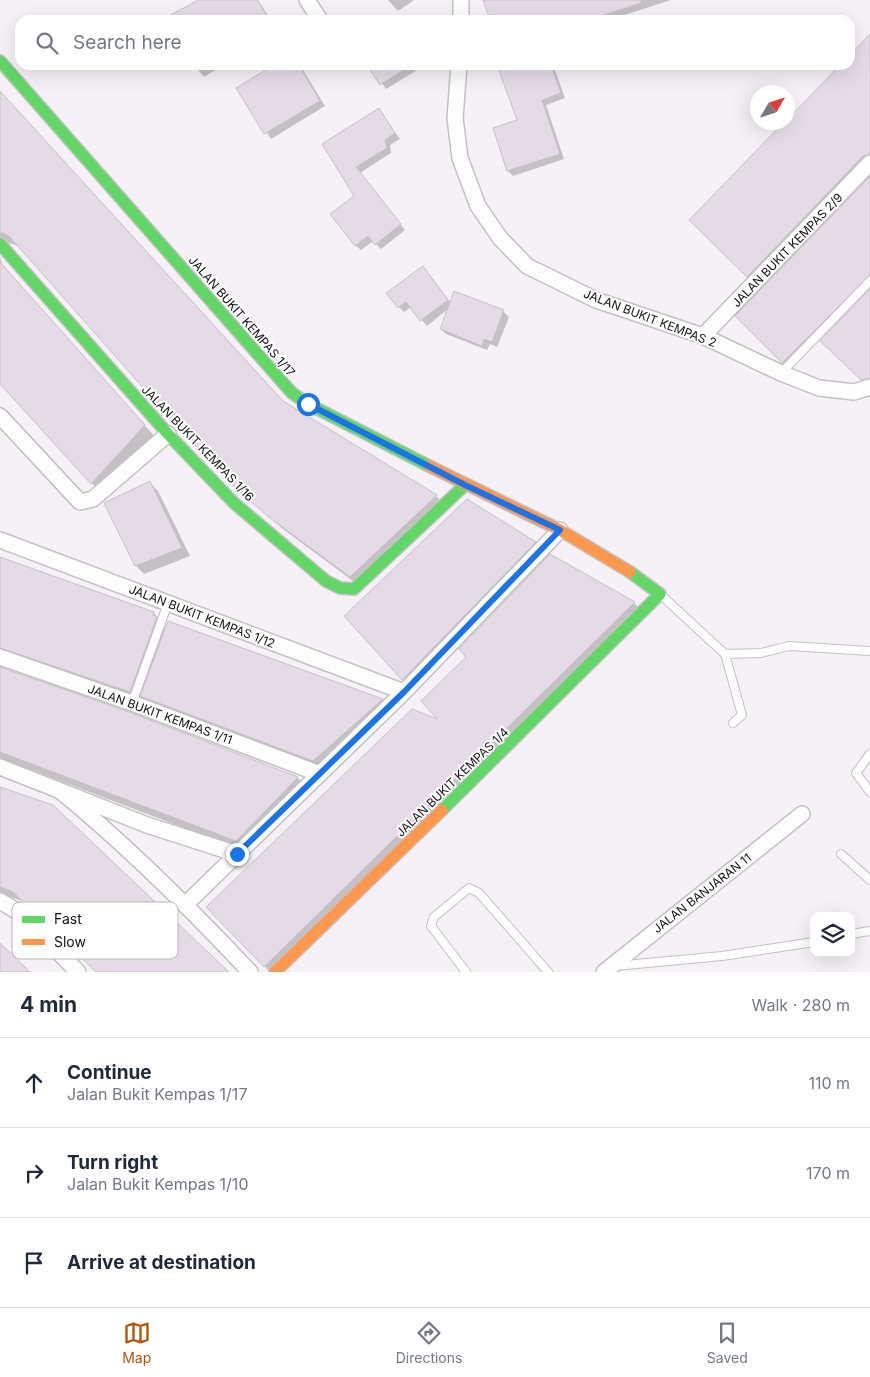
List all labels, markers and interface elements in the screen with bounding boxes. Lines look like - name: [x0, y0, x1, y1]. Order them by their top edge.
- search box: [15, 15, 855, 70]
- icon: search: [33, 29, 61, 57]
- text: Search here: [73, 31, 182, 54]
- north arrow: [750, 85, 795, 130]
- street label: JALAN BUKIT KEMPAS 2/9: [728, 190, 846, 310]
- street label: JALAN BUKIT KEMPAS 1/17: [186, 253, 299, 379]
- street label: JALAN BUKIT KEMPAS 2: [581, 286, 719, 350]
- street label: JALAN BUKIT KEMPAS 1/16: [139, 382, 257, 504]
- route start: [297, 393, 320, 416]
- street label: JALAN BUKIT KEMPAS 1/12: [127, 581, 277, 651]
- street label: JALAN BUKIT KEMPAS 1/11: [86, 681, 234, 747]
- street label: JALAN BUKIT KEMPAS 1/4: [393, 724, 512, 840]
- route end: [226, 843, 249, 866]
- street label: JALAN BANJARAN 11: [650, 850, 754, 936]
- legend: [12, 902, 178, 959]
- text: Fast: [54, 910, 82, 927]
- map controls: [810, 912, 855, 957]
- button: layers: [810, 912, 855, 957]
- text: Slow: [54, 933, 86, 950]
- text: 4 min: [20, 992, 77, 1017]
- text: Walk · 280 m: [752, 995, 850, 1015]
- text: Continue: [67, 1061, 152, 1084]
- icon: ahead: [20, 1069, 48, 1097]
- text: 110 m: [808, 1073, 850, 1093]
- text: Jalan Bukit Kempas 1/17: [67, 1084, 247, 1104]
- text: Turn right: [67, 1151, 158, 1174]
- icon: right: [20, 1159, 48, 1187]
- text: 170 m: [806, 1163, 850, 1183]
- text: Jalan Bukit Kempas 1/10: [67, 1174, 248, 1194]
- icon: arrive: [20, 1249, 48, 1277]
- text: Arrive at destination: [67, 1251, 256, 1274]
- tab: Map: [122, 1319, 151, 1366]
- tab: Directions: [396, 1319, 462, 1366]
- tab: Saved: [707, 1319, 748, 1366]

